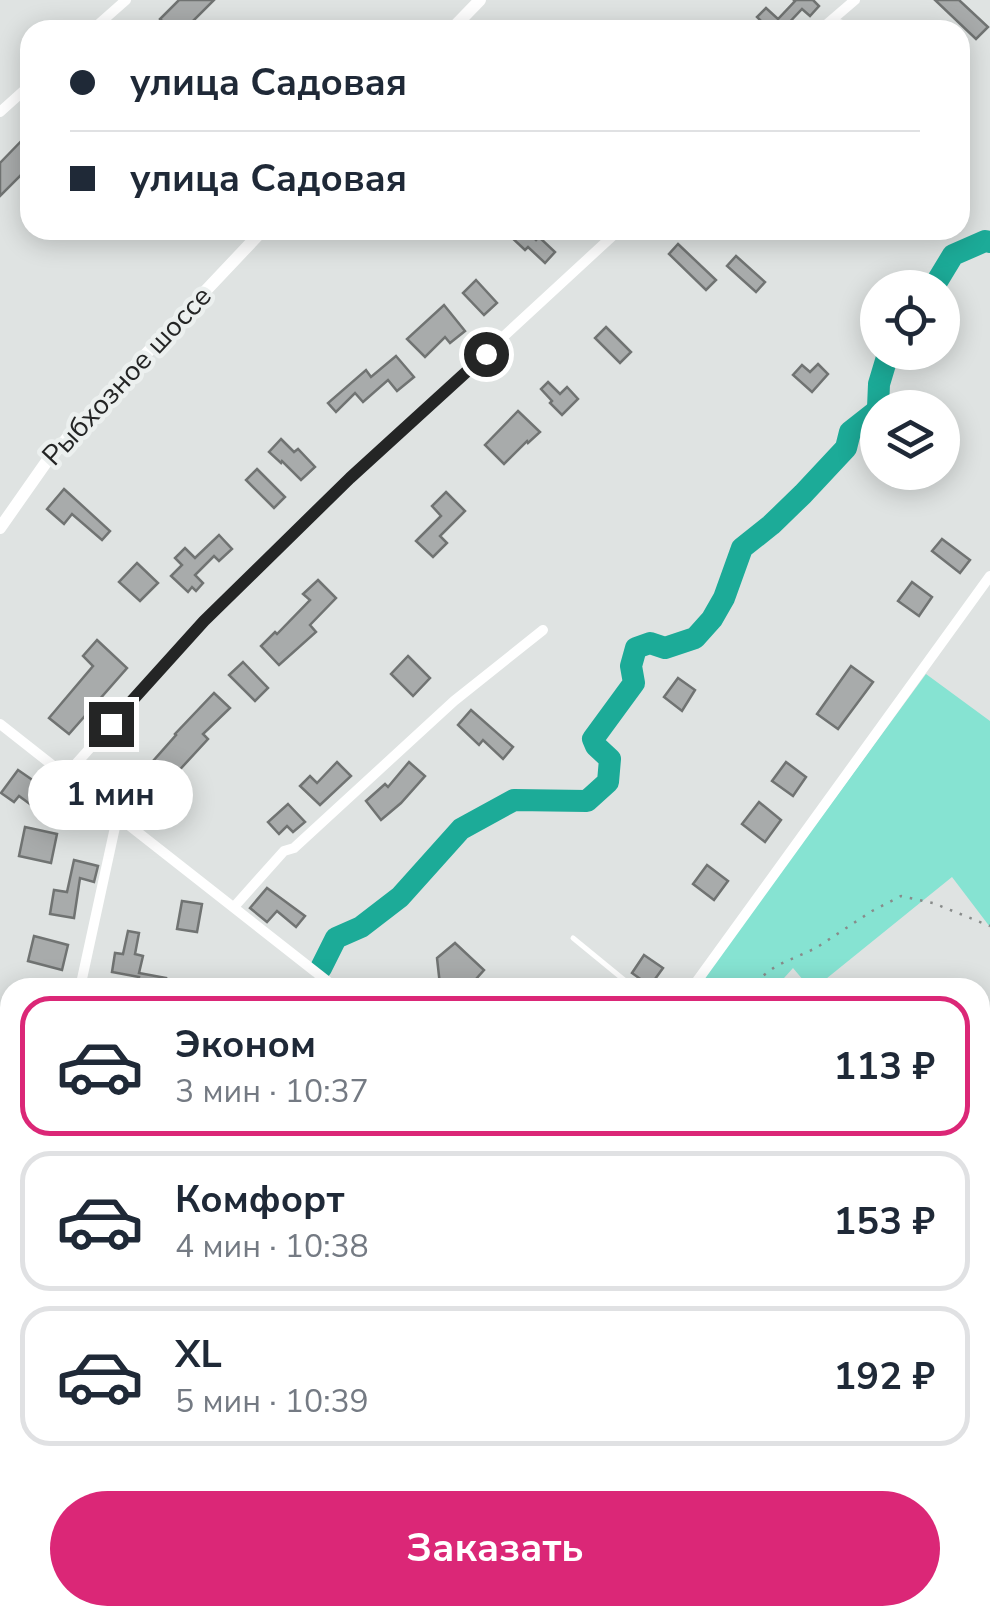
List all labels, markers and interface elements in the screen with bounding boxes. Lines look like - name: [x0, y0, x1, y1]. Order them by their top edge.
- text: улица Садовая: [130, 57, 407, 108]
- text: улица Садовая: [130, 153, 407, 204]
- map controls: [860, 270, 960, 490]
- button: locate: [860, 270, 960, 370]
- street label: Рыбхозное шоссе: [34, 278, 220, 474]
- route start: [464, 332, 509, 377]
- button: layers: [860, 390, 960, 490]
- route end: [89, 702, 134, 747]
- callout: 1 мин: [28, 759, 194, 829]
- text: 1 мин: [66, 773, 155, 816]
- text: Эконом: [175, 1019, 316, 1070]
- icon: car: [55, 1021, 145, 1111]
- text: 113 ₽: [834, 1041, 935, 1092]
- text: 3 мин · 10:37: [175, 1070, 369, 1113]
- text: Комфорт: [175, 1174, 344, 1225]
- icon: car: [55, 1176, 145, 1266]
- text: 153 ₽: [834, 1196, 935, 1247]
- text: 4 мин · 10:38: [175, 1225, 369, 1268]
- text: XL: [175, 1329, 222, 1380]
- icon: car: [55, 1331, 145, 1421]
- text: 192 ₽: [834, 1351, 935, 1402]
- text: 5 мин · 10:39: [175, 1380, 369, 1423]
- button: Заказать: [50, 1491, 940, 1606]

